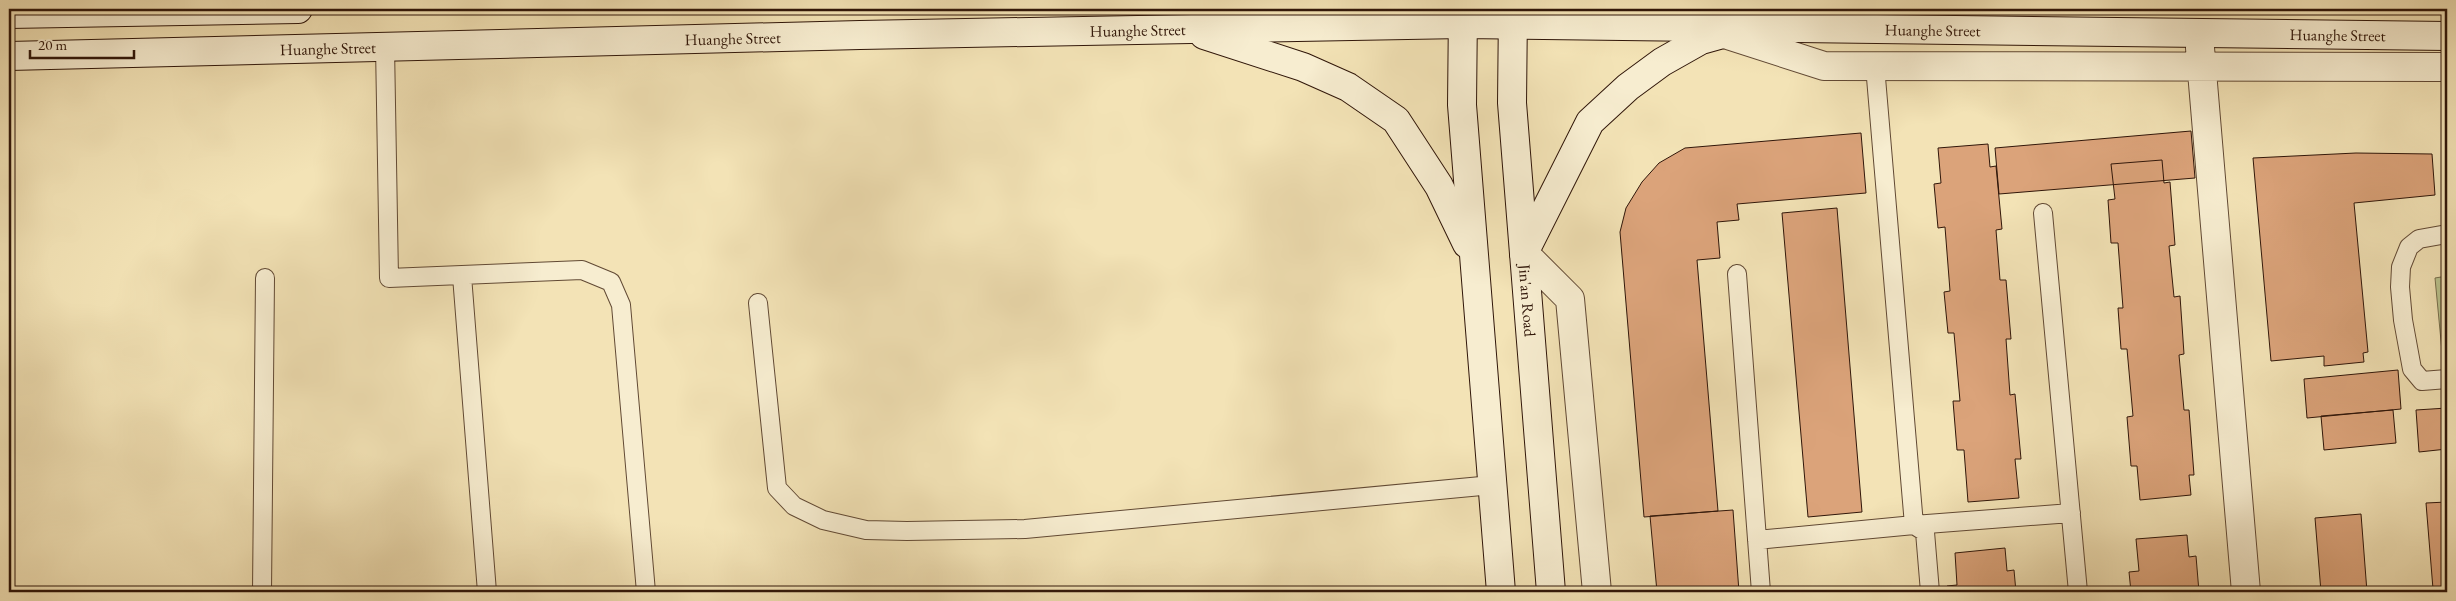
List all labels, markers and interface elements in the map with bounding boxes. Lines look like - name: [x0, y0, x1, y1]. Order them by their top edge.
- street label: Huanghe Street: [1089, 19, 1186, 41]
- street label: Huanghe Street: [1884, 19, 1981, 41]
- street label: Huanghe Street: [2289, 24, 2386, 46]
- street label: Huanghe Street: [684, 26, 781, 50]
- scale bar: [30, 28, 134, 60]
- text: 20 m: [38, 35, 67, 54]
- street label: Huanghe Street: [280, 36, 376, 60]
- street label: Jin'an Road: [1514, 261, 1541, 338]

